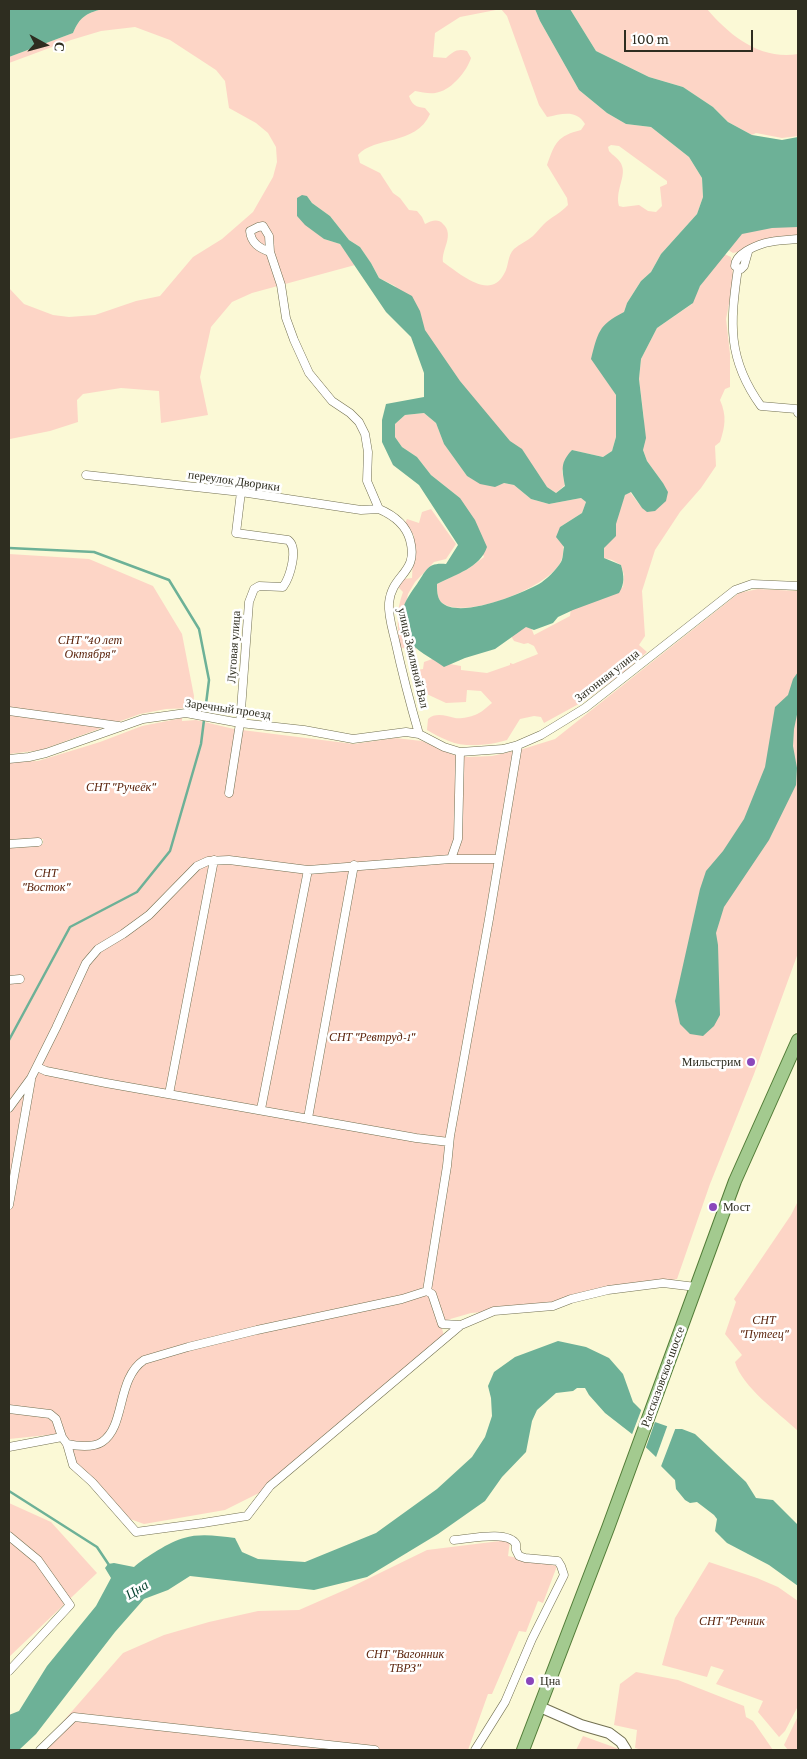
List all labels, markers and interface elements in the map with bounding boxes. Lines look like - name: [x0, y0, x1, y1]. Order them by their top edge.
- north arrow: [20, 20, 70, 70]
- scale bar: [627, 20, 756, 52]
- text: 100 m: [632, 31, 669, 47]
- text: С: [51, 41, 68, 53]
- street label: переулок Дворики: [187, 467, 281, 495]
- street label: улица Земляной Вал: [394, 606, 432, 710]
- street label: Луговая улица: [224, 610, 244, 684]
- park label: СНТ "40 лет Октября": [58, 633, 122, 661]
- street label: Затонная улица: [572, 646, 642, 706]
- street label: Заречный проезд: [184, 696, 272, 722]
- park label: СНТ "Ручеёк": [86, 780, 156, 794]
- park label: СНТ "Восток": [22, 866, 70, 894]
- park label: СНТ "Ревтруд-1": [329, 1030, 415, 1044]
- place label: Мильстрим: [682, 1055, 741, 1069]
- marker: Мильстрим: [745, 1056, 757, 1068]
- place label: Мост: [723, 1200, 750, 1214]
- marker: Мост: [707, 1201, 719, 1213]
- park label: СНТ "Путеец": [739, 1313, 789, 1341]
- street label: Рассказовское шоссе: [638, 1325, 688, 1429]
- water label: Цна: [122, 1577, 152, 1603]
- park label: СНТ "Речник: [699, 1614, 765, 1628]
- park label: СНТ "Вагонник ТВРЗ": [366, 1647, 444, 1675]
- place label: Цна: [540, 1674, 560, 1688]
- marker: Цна: [524, 1675, 536, 1687]

